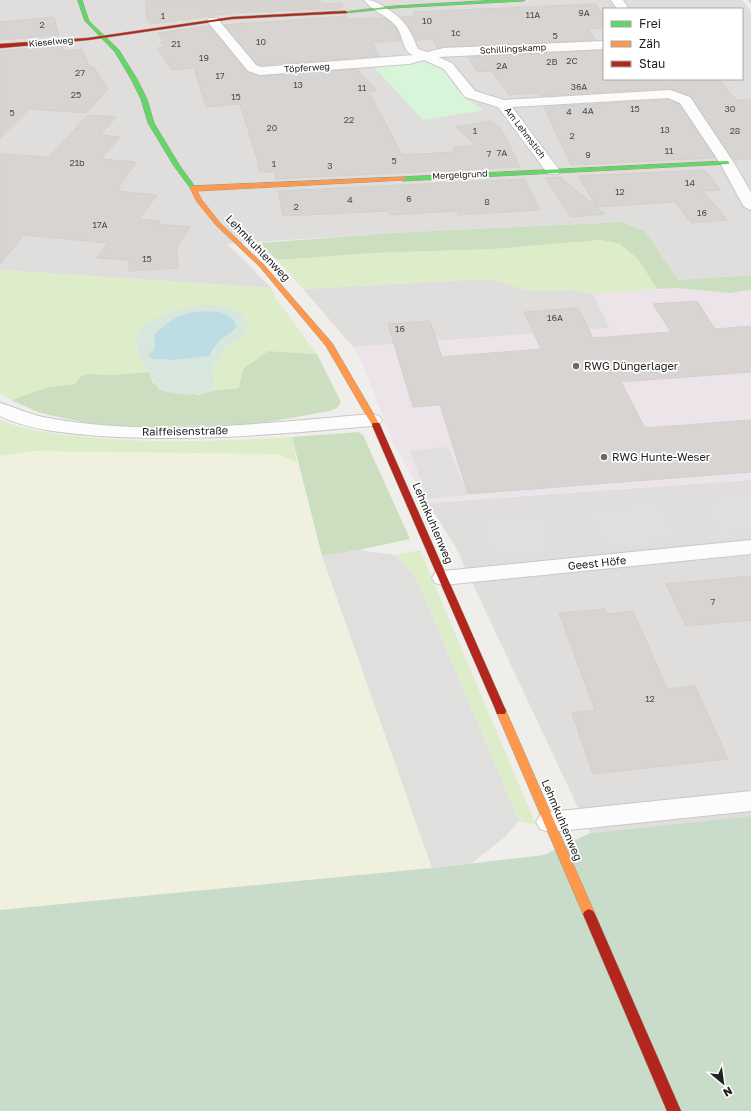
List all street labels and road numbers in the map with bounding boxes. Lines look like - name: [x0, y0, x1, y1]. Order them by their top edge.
- street label: Kieselweg: [28, 34, 74, 49]
- street label: Schillingskamp: [480, 41, 547, 56]
- street label: Töpferweg: [284, 60, 330, 75]
- street label: Am Lehmstich: [503, 105, 548, 160]
- street label: Mergelgrund: [432, 168, 488, 181]
- street label: Lehmkuhlenweg: [223, 212, 293, 283]
- street label: Raiffeisenstraße: [142, 423, 228, 438]
- street label: Lehmkuhlenweg: [410, 480, 456, 565]
- street label: Geest Höfe: [567, 553, 627, 572]
- street label: Lehmkuhlenweg: [539, 777, 585, 862]

